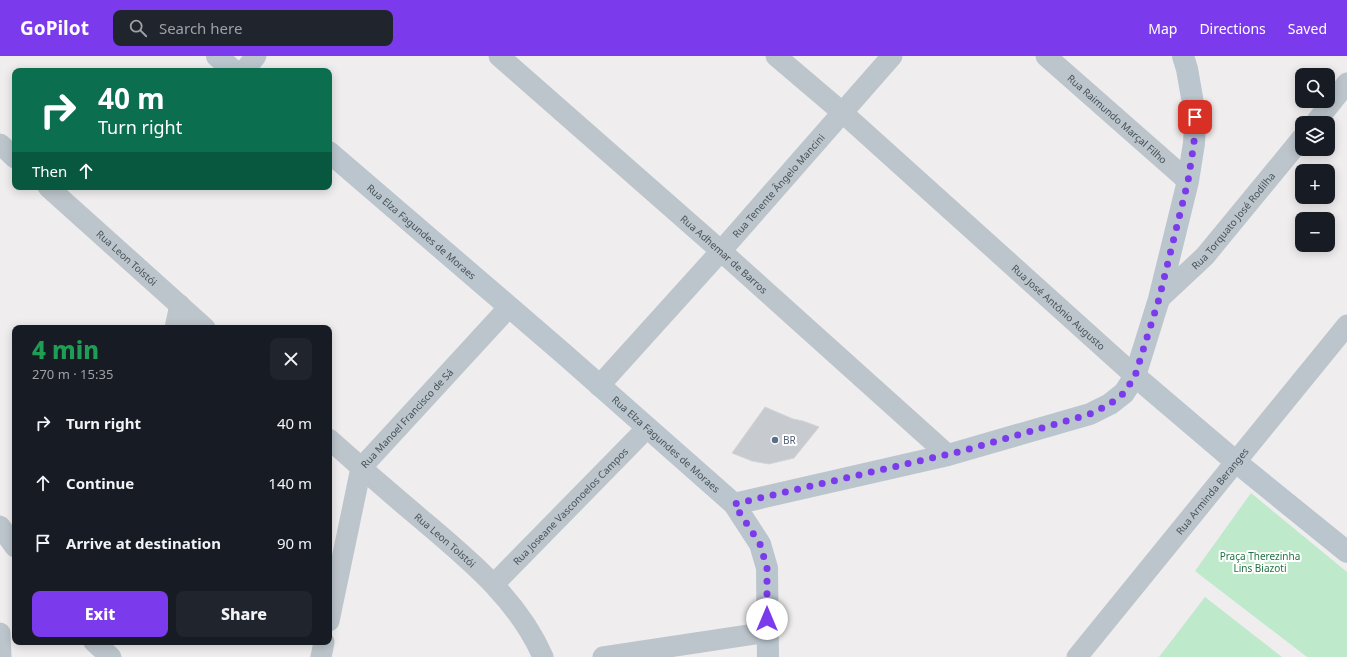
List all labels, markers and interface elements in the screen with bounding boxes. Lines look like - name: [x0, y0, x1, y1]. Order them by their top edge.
- search box: [113, 10, 393, 46]
- text: GoPilot: [20, 15, 89, 41]
- icon: search: [127, 17, 149, 39]
- text: Search here: [159, 18, 242, 38]
- text: Map: [1148, 19, 1177, 38]
- text: Directions: [1199, 19, 1266, 38]
- text: Saved: [1288, 19, 1327, 38]
- map controls: [1295, 68, 1335, 252]
- button: search: [1295, 68, 1335, 108]
- street label: Rua Raimundo Marçal Filho: [1064, 71, 1170, 167]
- text: 40 m: [98, 79, 165, 117]
- icon: right: [32, 84, 84, 136]
- pin: [1178, 100, 1212, 134]
- icon: arrive: [1184, 106, 1206, 128]
- text: Turn right: [98, 115, 182, 139]
- button: layers: [1295, 116, 1335, 156]
- street label: Rua Tenente Ângelo Mancini: [729, 131, 828, 240]
- icon: ahead: [75, 160, 97, 182]
- text: Then: [32, 161, 67, 181]
- button: +: [1295, 164, 1335, 204]
- street label: Rua Torquato José Rodilha: [1188, 169, 1278, 272]
- street label: Rua Elza Fagundes de Moraes: [364, 181, 479, 283]
- street label: Rua Adhemar de Barros: [678, 212, 771, 297]
- button: −: [1295, 212, 1335, 252]
- street label: Rua Leon Tolstói: [94, 227, 160, 289]
- street label: Rua José Antônio Augusto: [1009, 261, 1108, 353]
- text: 4 min: [32, 333, 99, 366]
- button: close: [270, 338, 312, 380]
- text: 270 m · 15:35: [32, 365, 113, 383]
- street label: Rua Manoel Francisco de Sá: [357, 365, 456, 471]
- street label: Rua Elza Fagundes de Moraes: [609, 393, 723, 496]
- icon: right: [32, 412, 54, 434]
- text: Turn right: [66, 413, 141, 433]
- text: 40 m: [277, 413, 312, 433]
- place label: BR: [783, 433, 797, 447]
- marker: BR: [770, 435, 780, 445]
- street label: Rua Joseane Vasconoelos Campos: [510, 444, 631, 568]
- street label: Rua Arminda Beranges: [1172, 444, 1252, 537]
- icon: ahead: [32, 472, 54, 494]
- text: Continue: [66, 473, 134, 493]
- text: 140 m: [268, 473, 312, 493]
- street label: Rua Leon Tolstói: [412, 510, 479, 571]
- icon: arrive: [32, 532, 54, 554]
- text: Arrive at destination: [66, 533, 221, 553]
- text: 90 m: [277, 533, 312, 553]
- park label: Praça Therezinha Lins Biazoti: [1220, 549, 1300, 575]
- button: Exit: [32, 591, 168, 637]
- button: Share: [176, 591, 312, 637]
- position arrow: [746, 598, 788, 640]

